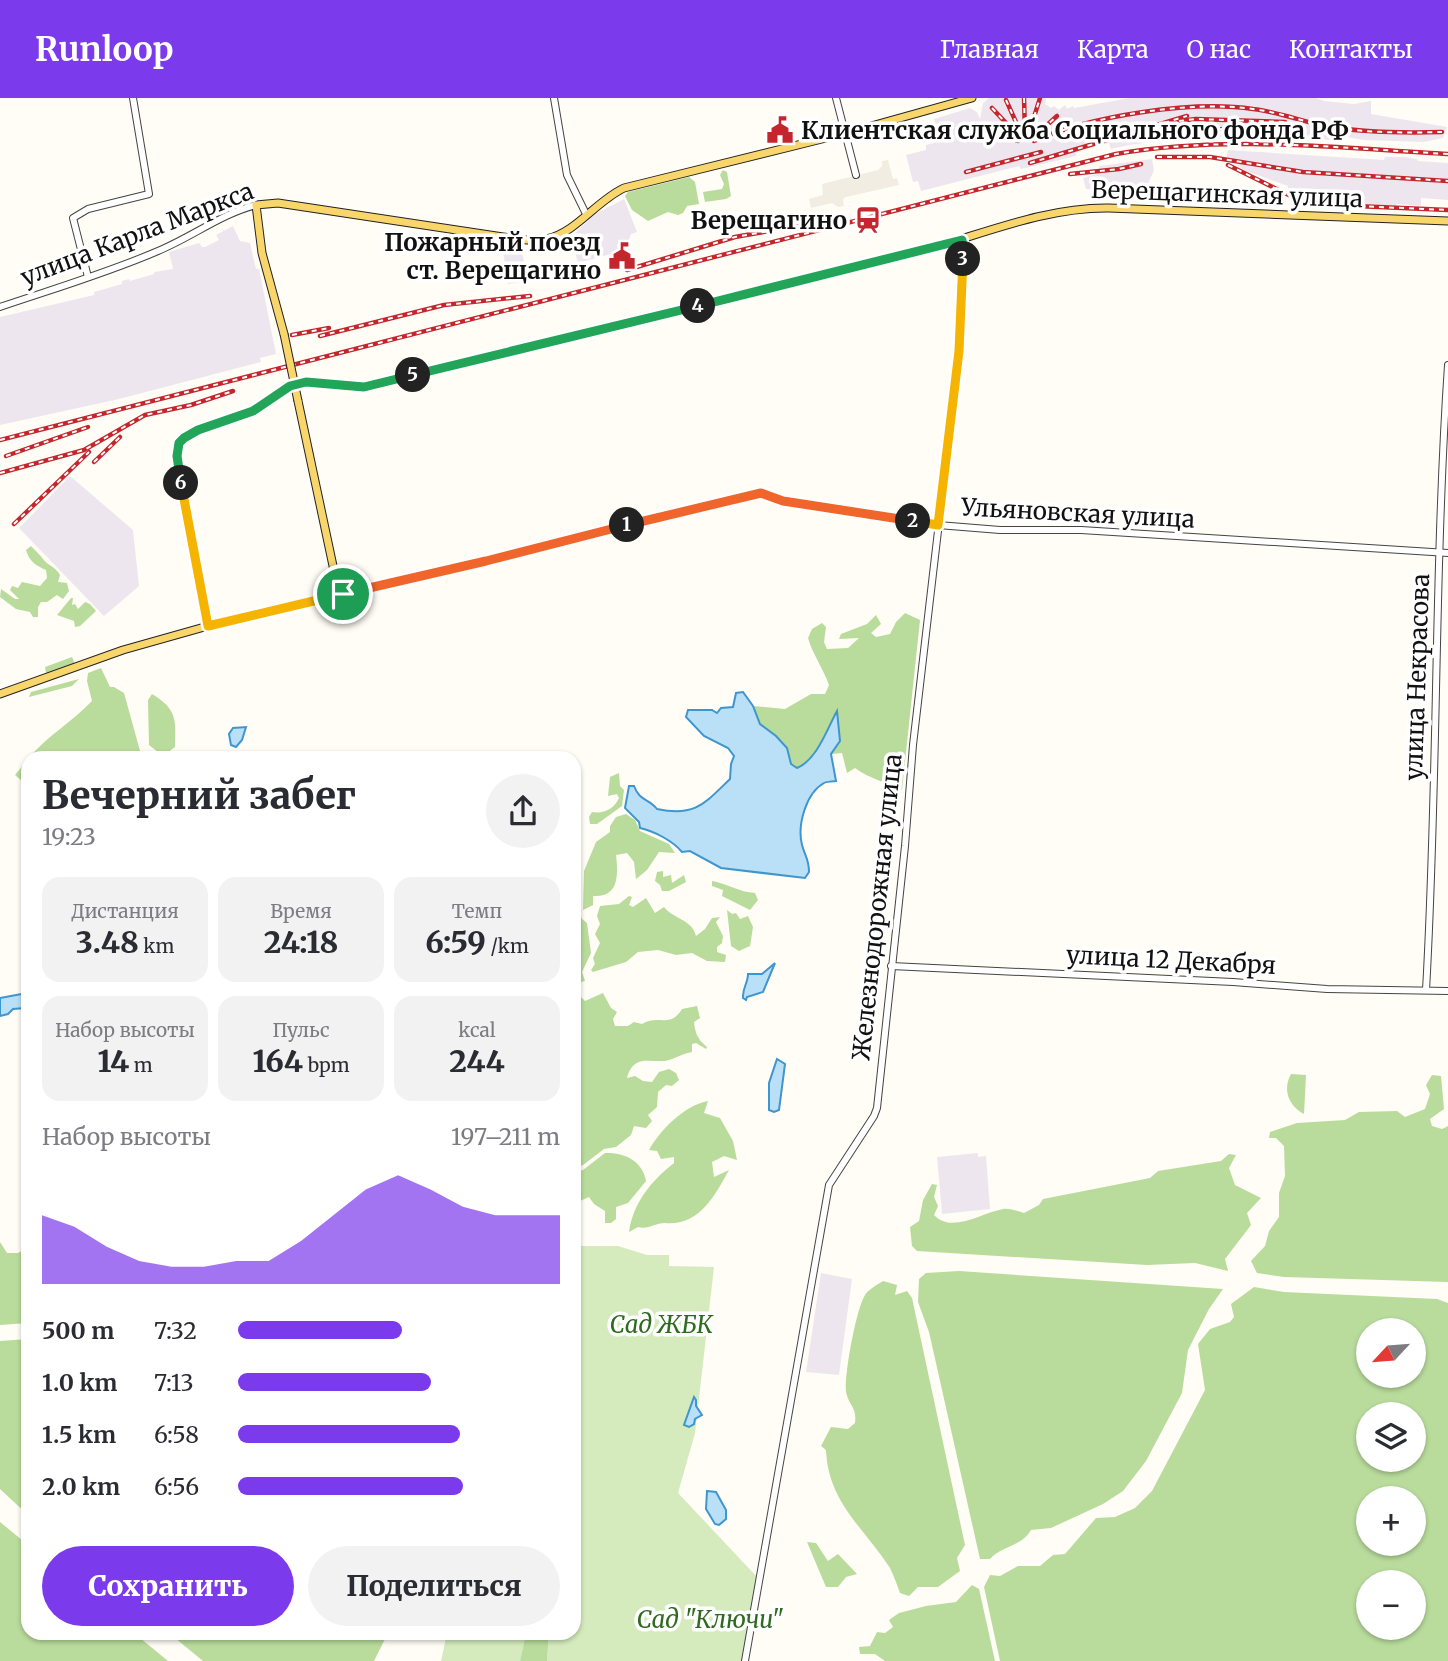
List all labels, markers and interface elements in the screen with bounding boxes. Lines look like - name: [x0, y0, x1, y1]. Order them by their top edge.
- text: Runloop: [35, 29, 174, 70]
- text: Главная: [940, 34, 1039, 65]
- text: Карта: [1077, 34, 1149, 65]
- text: О нас: [1187, 34, 1251, 65]
- text: Контакты: [1289, 34, 1413, 65]
- public building icon: Клиентская служба Социального фонда РФ: [765, 115, 795, 145]
- place label: Клиентская служба Социального фонда РФ: [801, 115, 1349, 146]
- street label: Верещагинская улица: [1091, 174, 1364, 214]
- street label: улица Карла Маркса: [16, 175, 258, 293]
- place label: Верещагино: [691, 205, 847, 236]
- station icon: Верещагино: [853, 205, 883, 235]
- place label: Пожарный поезд ст. Верещагино: [384, 227, 601, 286]
- public building icon: Пожарный поезд ст. Верещагино: [607, 241, 637, 271]
- pin: 3: [946, 242, 981, 276]
- text: 3: [957, 246, 968, 270]
- pin: 4: [680, 288, 716, 324]
- text: 4: [691, 293, 704, 317]
- pin: 5: [396, 358, 430, 392]
- text: 5: [407, 362, 418, 386]
- pin: 6: [164, 466, 198, 500]
- text: 6: [175, 470, 186, 494]
- street label: Ульяновская улица: [959, 491, 1196, 535]
- pin: 2: [895, 504, 930, 538]
- pin: 1: [610, 508, 644, 542]
- text: 2: [907, 508, 918, 532]
- text: 1: [622, 512, 631, 536]
- pin: [313, 564, 373, 624]
- street label: улица Некрасова: [1398, 573, 1436, 781]
- icon: arrive: [324, 575, 362, 613]
- street label: Железнодорожная улица: [845, 752, 909, 1062]
- text: Вечерний забег: [42, 772, 356, 819]
- button: share: [486, 774, 560, 848]
- text: 19:23: [42, 822, 96, 851]
- text: Дистанция: [71, 899, 179, 923]
- text: Время: [270, 899, 332, 923]
- text: Темп: [452, 899, 502, 923]
- text: 3.48: [76, 923, 139, 961]
- text: 24:18: [264, 923, 338, 961]
- text: 6:59: [425, 923, 486, 961]
- text: km: [139, 934, 174, 958]
- text: /km: [486, 934, 529, 958]
- street label: улица 12 Декабря: [1065, 939, 1277, 981]
- text: Набор высоты: [55, 1018, 195, 1042]
- text: Пульс: [272, 1018, 330, 1042]
- text: kcal: [458, 1018, 496, 1042]
- text: 14: [97, 1042, 129, 1080]
- text: 164: [252, 1042, 303, 1080]
- text: 244: [449, 1042, 505, 1080]
- text: m: [129, 1053, 153, 1077]
- text: bpm: [303, 1053, 350, 1077]
- text: Набор высоты: [42, 1122, 211, 1151]
- text: 197–211 m: [451, 1122, 560, 1151]
- park label: Сад ЖБК: [610, 1309, 713, 1340]
- text: 500 m: [42, 1316, 114, 1345]
- text: 7:32: [154, 1316, 197, 1345]
- north arrow: [1356, 1318, 1426, 1388]
- map controls: [1356, 1318, 1426, 1640]
- text: 1.0 km: [42, 1368, 117, 1397]
- text: 7:13: [154, 1368, 194, 1397]
- button: layers: [1356, 1402, 1426, 1472]
- text: 1.5 km: [42, 1420, 116, 1449]
- text: 6:58: [154, 1420, 199, 1449]
- text: 2.0 km: [42, 1472, 120, 1501]
- text: 6:56: [154, 1472, 199, 1501]
- button: +: [1356, 1486, 1426, 1556]
- button: Сохранить: [42, 1546, 294, 1626]
- button: Поделиться: [308, 1546, 560, 1626]
- button: −: [1356, 1570, 1426, 1640]
- park label: Сад "Ключи": [636, 1604, 784, 1635]

